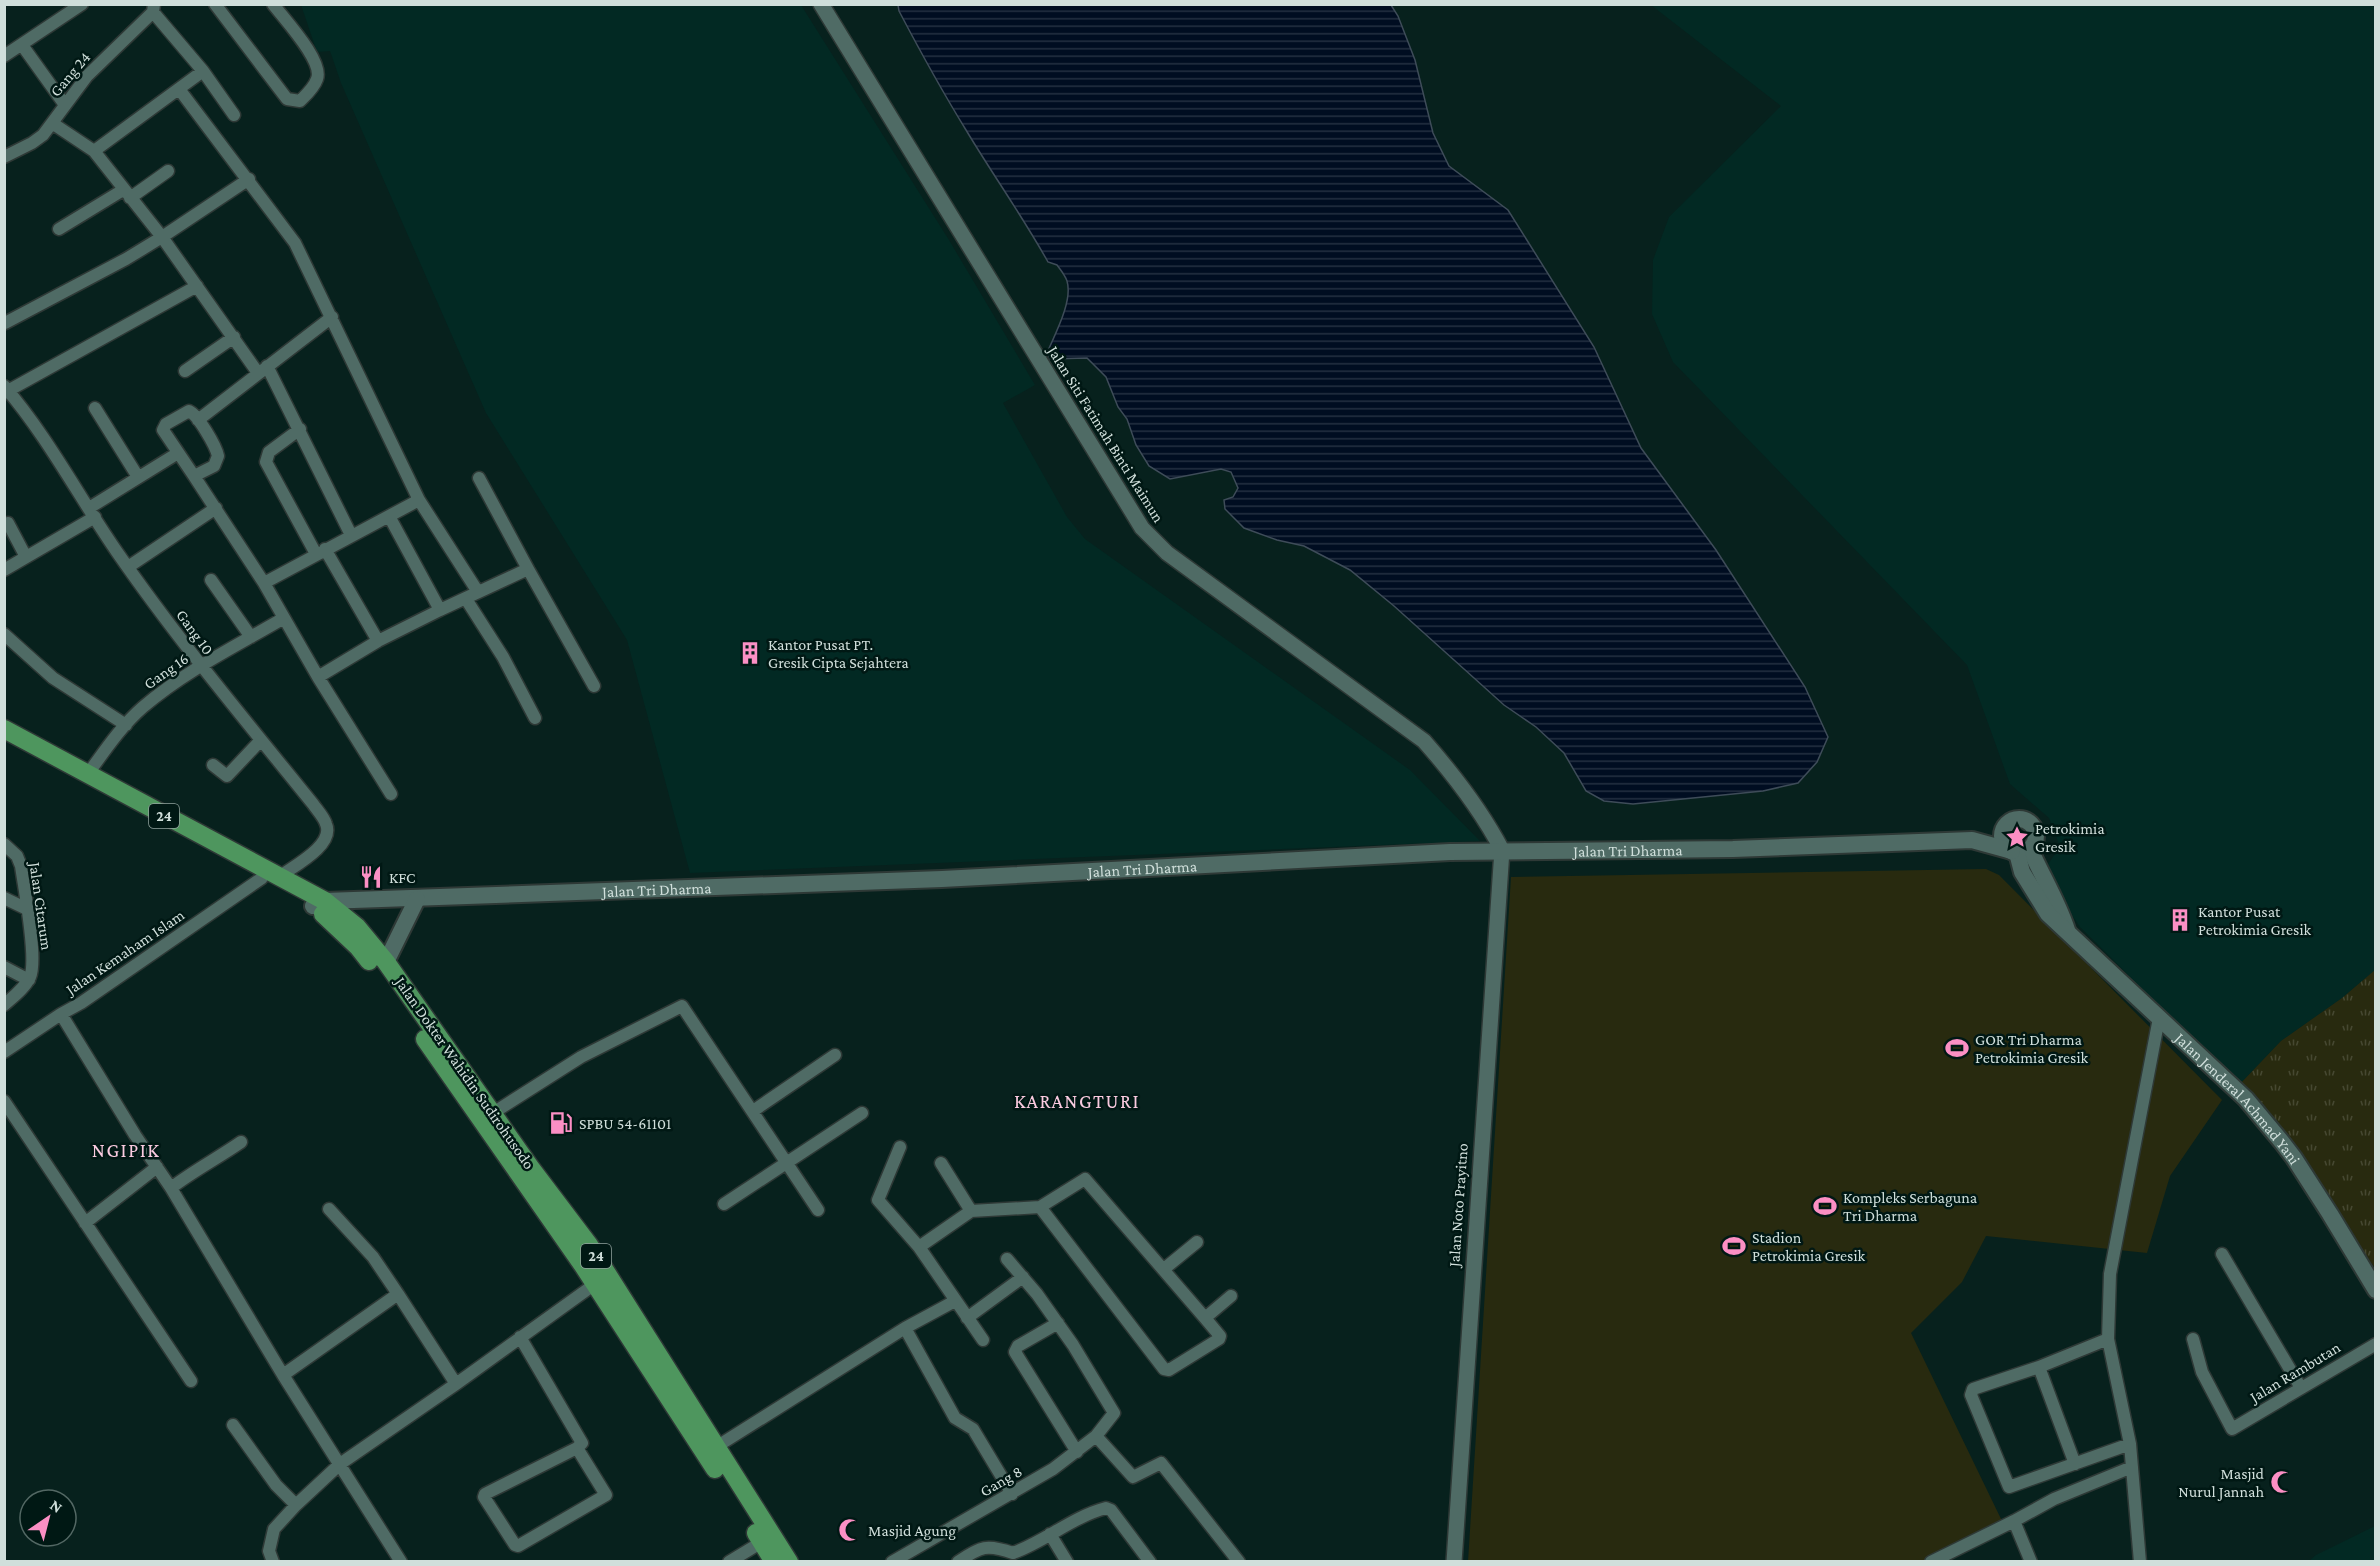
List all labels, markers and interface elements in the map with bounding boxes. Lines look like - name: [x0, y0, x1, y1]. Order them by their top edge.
- street label: Gang 24: [47, 48, 94, 100]
- street label: Jalan Siti Fatimah Binti Maimun: [1043, 341, 1168, 526]
- street label: Gang 10: [172, 606, 217, 658]
- place label: Kantor Pusat PT. Gresik Cipta Sejahtera: [768, 636, 909, 672]
- building icon: Kantor Pusat PT. Gresik Cipta Sejahtera: [737, 640, 763, 666]
- street label: Gang 16: [141, 650, 192, 693]
- road number: 24: [149, 804, 179, 828]
- place label: Petrokimia Gresik: [2035, 820, 2105, 855]
- place icon: Petrokimia Gresik: [2004, 824, 2030, 850]
- street label: Jalan Tri Dharma: [1571, 841, 1683, 860]
- street label: Jalan Tri Dharma: [1085, 857, 1198, 881]
- street label: Jalan Citarum: [25, 859, 56, 951]
- restaurant icon: KFC: [358, 864, 384, 890]
- place label: KFC: [389, 869, 415, 886]
- street label: Jalan Tri Dharma: [600, 879, 712, 901]
- place label: Kantor Pusat Petrokimia Gresik: [2198, 903, 2312, 938]
- street label: Jalan Kemaham Islam: [61, 906, 188, 1000]
- building icon: Kantor Pusat Petrokimia Gresik: [2167, 907, 2193, 933]
- street label: Jalan Dokter Wahidin Sudirohusodo: [390, 972, 538, 1173]
- street label: Jalan Jenderal Achmad Yani: [2170, 1028, 2304, 1167]
- place label: GOR Tri Dharma Petrokimia Gresik: [1975, 1031, 2089, 1066]
- sports icon: GOR Tri Dharma Petrokimia Gresik: [1944, 1035, 1970, 1061]
- district label: KARANGTURI: [1014, 1090, 1140, 1112]
- fuel station icon: SPBU 54-61101: [548, 1110, 574, 1136]
- place label: SPBU 54-61101: [579, 1115, 671, 1132]
- district label: NGIPIK: [92, 1139, 160, 1161]
- street label: Jalan Noto Prayitno: [1445, 1143, 1472, 1269]
- place label: Kompleks Serbaguna Tri Dharma: [1843, 1189, 1978, 1224]
- sports icon: Kompleks Serbaguna Tri Dharma: [1812, 1193, 1838, 1219]
- place label: Stadion Petrokimia Gresik: [1752, 1229, 1866, 1264]
- sports icon: Stadion Petrokimia Gresik: [1721, 1233, 1747, 1259]
- road number: 24: [581, 1244, 611, 1268]
- street label: Jalan Rambutan: [2245, 1338, 2344, 1408]
- street label: Gang 8: [977, 1462, 1025, 1501]
- place label: Masjid Nurul Jannah: [2178, 1465, 2265, 1501]
- mosque icon: Masjid Nurul Jannah: [2269, 1469, 2295, 1495]
- north arrow: [18, 1488, 78, 1548]
- text: N: [47, 1496, 66, 1516]
- mosque icon: Masjid Agung: [837, 1517, 863, 1543]
- place label: Masjid Agung: [868, 1522, 956, 1540]

